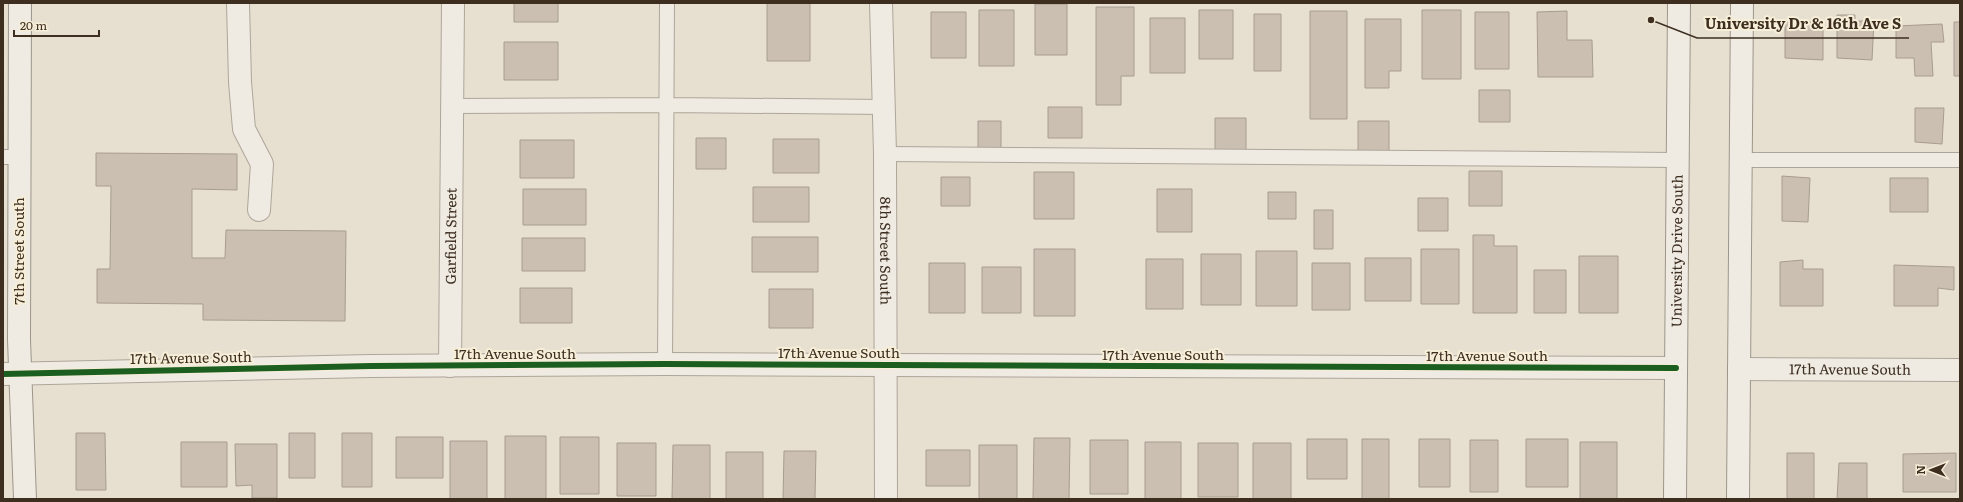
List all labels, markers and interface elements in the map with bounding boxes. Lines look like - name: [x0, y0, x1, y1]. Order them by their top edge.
- callout: University Dr & 16th Ave S: [1697, 11, 1909, 38]
- text: University Dr & 16th Ave S: [1705, 11, 1901, 34]
- scale bar: [14, 12, 99, 38]
- text: 20 m: [20, 16, 47, 34]
- street label: University Drive South: [1665, 174, 1687, 328]
- street label: Garfield Street: [440, 187, 460, 284]
- street label: 7th Street South: [8, 197, 28, 305]
- street label: 8th Street South: [876, 197, 896, 305]
- street label: 17th Avenue South: [778, 342, 900, 362]
- street label: 17th Avenue South: [454, 343, 576, 363]
- street label: 17th Avenue South: [1102, 344, 1224, 364]
- street label: 17th Avenue South: [1426, 345, 1548, 365]
- street label: 17th Avenue South: [130, 346, 252, 368]
- street label: 17th Avenue South: [1789, 358, 1911, 379]
- north arrow: [1911, 450, 1951, 490]
- text: N: [1912, 465, 1928, 475]

